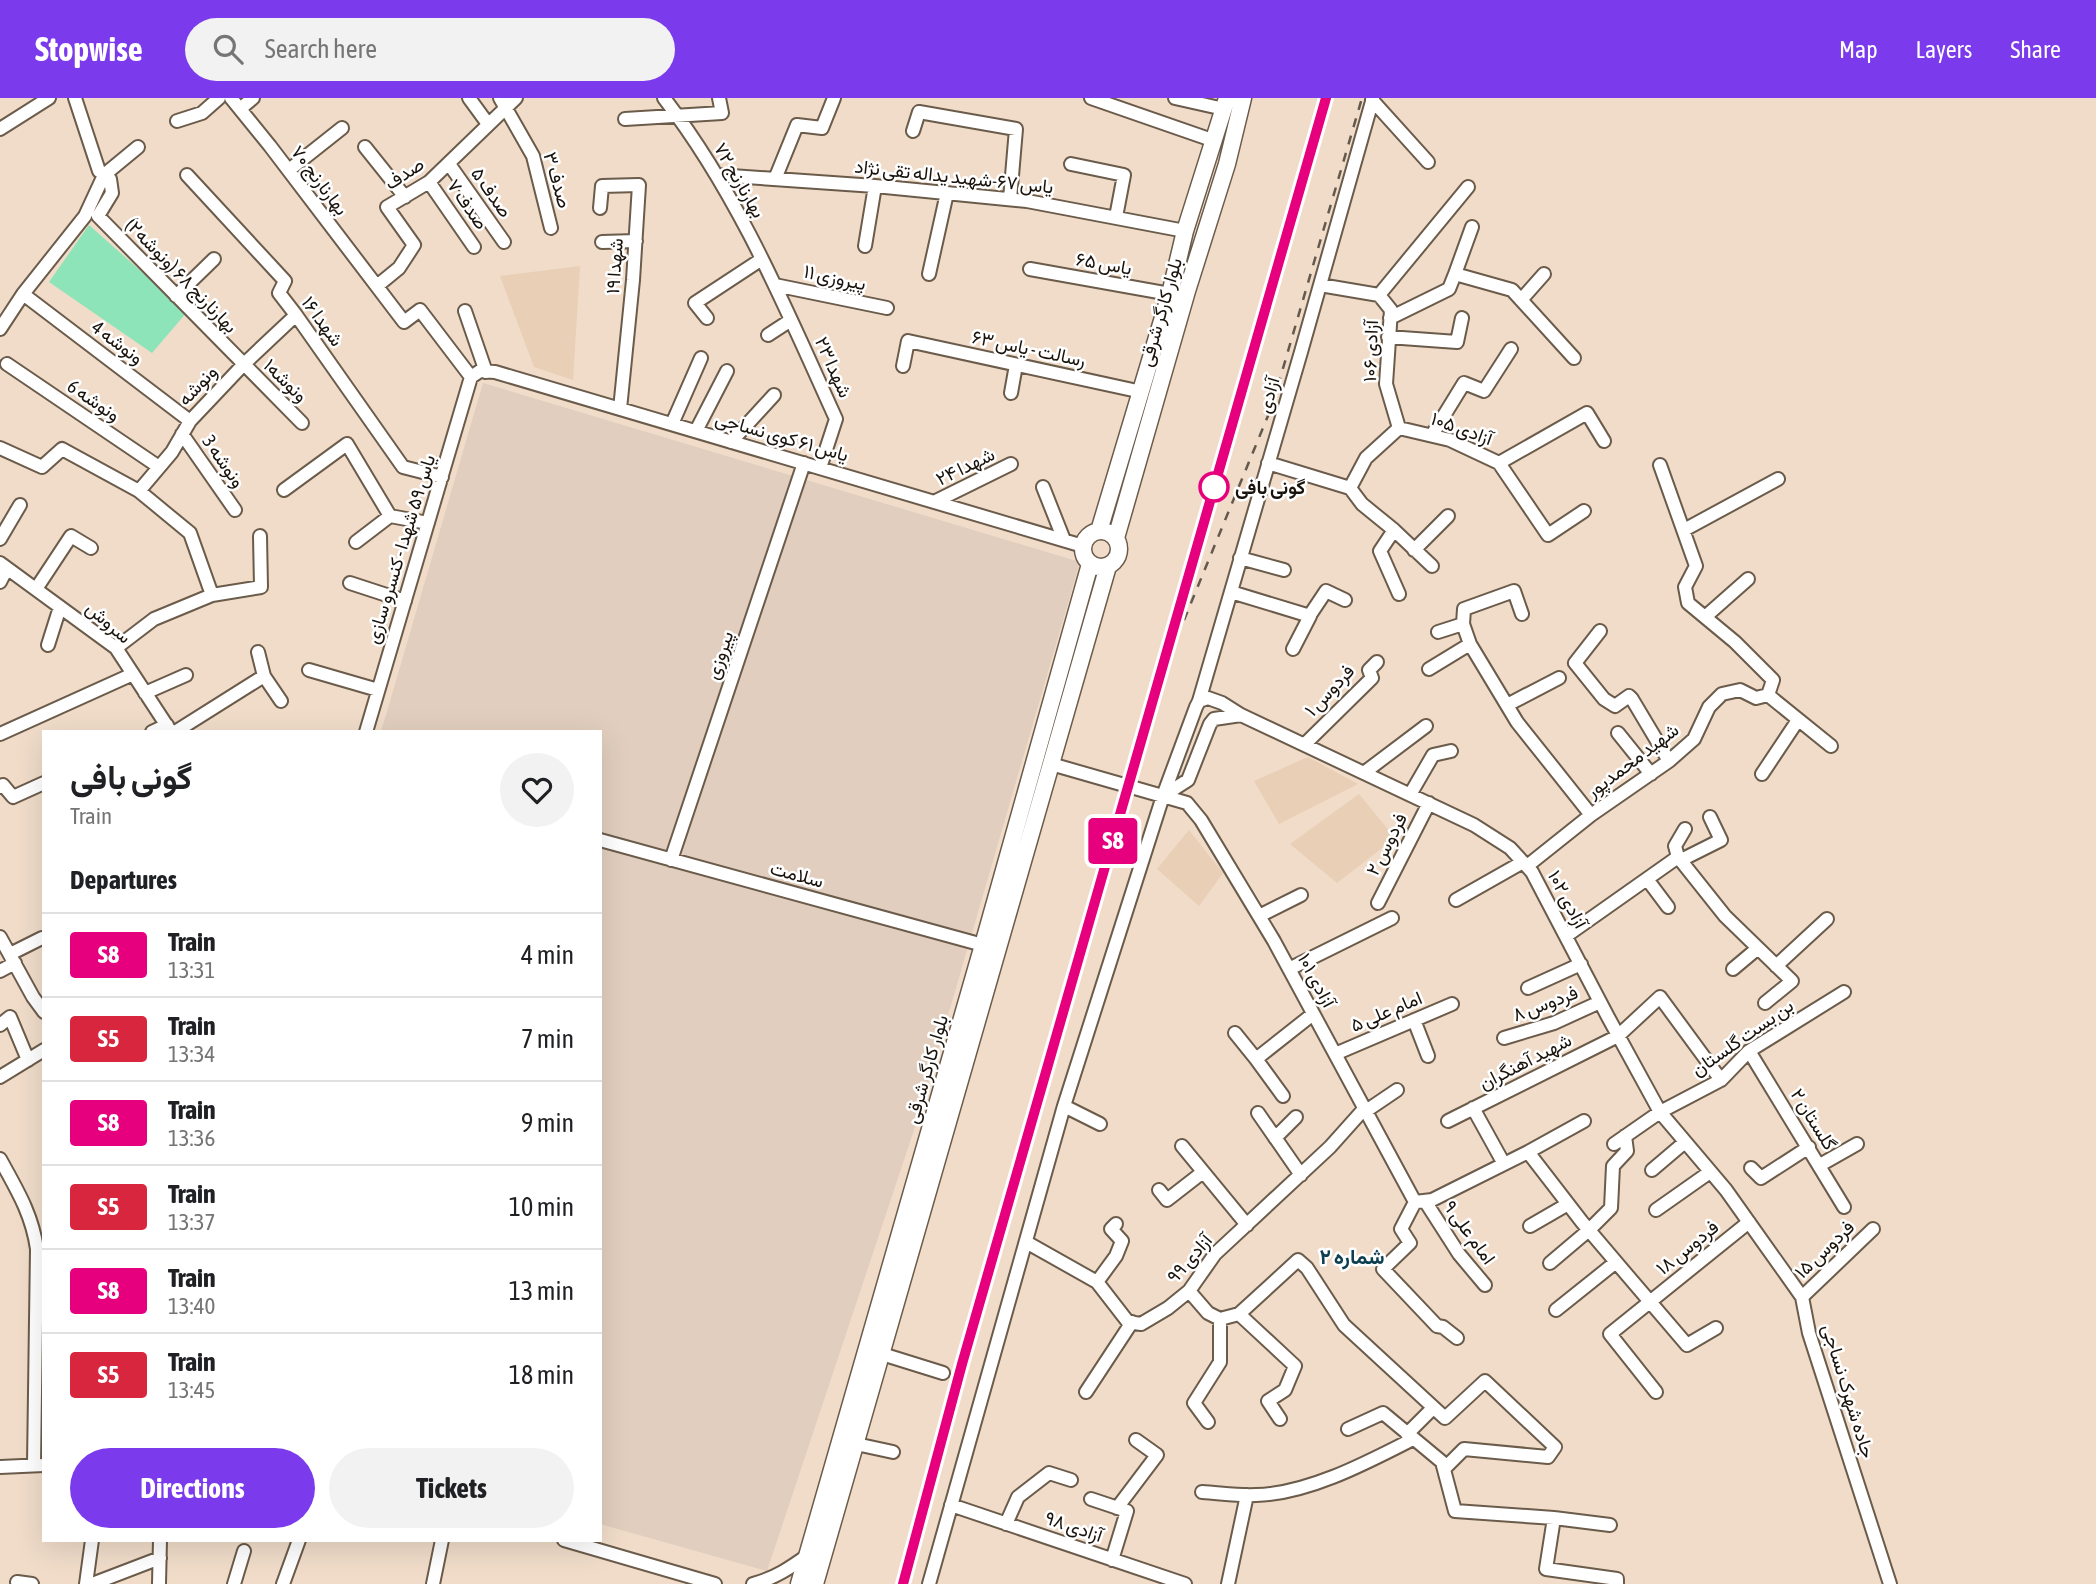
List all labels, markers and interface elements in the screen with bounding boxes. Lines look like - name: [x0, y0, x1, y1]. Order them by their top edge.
- search box: [185, 18, 675, 81]
- text: Stopwise: [35, 30, 143, 68]
- icon: search: [209, 30, 247, 68]
- text: Search here: [265, 34, 377, 64]
- text: Map: [1839, 36, 1878, 63]
- text: Layers: [1916, 36, 1972, 63]
- text: Share: [2010, 36, 2061, 63]
- street label: بهارنارنج ۷۲: [707, 139, 770, 223]
- street label: بهارنارنج ۷۰: [284, 141, 353, 221]
- street label: صدف ۳: [539, 149, 577, 211]
- street label: صدف: [380, 152, 428, 194]
- street label: یاس ۶۷-شهید یداله تقی نژاد: [853, 155, 1054, 198]
- street label: صدف ۵: [467, 163, 517, 221]
- street label: صدف ۷: [443, 175, 493, 233]
- street label: بهارنارنج ۶۸ (ونوشه۲): [119, 213, 242, 339]
- street label: شهدا ۱۹: [601, 237, 628, 295]
- street label: یاس ۶۵: [1074, 247, 1134, 280]
- street label: بلوار کارگر شرقی: [1134, 255, 1187, 369]
- street label: پیروزی ۱۱: [801, 260, 868, 297]
- street label: شهدا ۱۶: [297, 292, 348, 351]
- street label: ونوشه 4: [87, 316, 148, 369]
- street label: آزادی ۱۰۶: [1358, 318, 1383, 382]
- street label: رسالت - یاس ۶۳: [970, 325, 1088, 372]
- street label: شهدا ۲۳: [810, 333, 857, 401]
- street label: ونوشه۱: [259, 354, 313, 407]
- street label: ونوشه: [173, 360, 222, 410]
- street label: آزادی: [1252, 373, 1285, 416]
- street label: ونوشه 6: [63, 374, 124, 426]
- street label: یاس ۶۱ کوی نساجی: [713, 406, 851, 467]
- street label: آزادی ۱۰۵: [1428, 407, 1497, 451]
- street label: ونوشه 3: [197, 431, 250, 492]
- street label: شهدا ۲۴: [932, 442, 998, 490]
- street label: یاس ۵۹ شهدا - کنسرو سازی: [361, 452, 440, 647]
- marker: گونی بافی: [1199, 472, 1229, 502]
- place label: گونی بافی: [1235, 476, 1306, 500]
- street label: سروش: [81, 596, 136, 648]
- street label: پیروزی: [701, 628, 740, 683]
- street label: فردوس ۱: [1300, 660, 1359, 721]
- street label: شهید محمدپور: [1581, 718, 1684, 805]
- button: heart: [500, 753, 574, 827]
- text: گونی بافی: [70, 758, 192, 796]
- text: Train: [70, 803, 112, 829]
- street label: فردوس ۲: [1361, 809, 1412, 879]
- line badge: S8: [1082, 818, 1144, 864]
- text: S8: [1102, 827, 1124, 854]
- street label: سلامت: [768, 856, 826, 892]
- text: Departures: [70, 865, 177, 895]
- street label: آزادی ۱۰۲: [1543, 866, 1593, 934]
- text: Train: [168, 927, 216, 957]
- text: 4 min: [521, 940, 574, 970]
- text: S8: [98, 941, 119, 968]
- street label: آزادی ۱۰۱: [1293, 949, 1341, 1013]
- text: 13:31: [168, 957, 215, 983]
- street label: فردوس ۸: [1509, 980, 1581, 1026]
- street label: امام علی ۵: [1347, 986, 1426, 1038]
- street label: بن بست گلستان: [1687, 994, 1798, 1081]
- text: Train: [168, 1011, 216, 1041]
- street label: بلوار کارگر شرقی: [900, 1012, 953, 1126]
- text: 7 min: [521, 1024, 574, 1054]
- text: S5: [98, 1025, 119, 1052]
- street label: شهید آهنگران: [1475, 1028, 1575, 1095]
- text: 13:34: [168, 1041, 215, 1067]
- street label: گلستان ۲: [1787, 1084, 1841, 1154]
- text: Train: [168, 1095, 216, 1125]
- text: 9 min: [521, 1108, 574, 1138]
- text: S8: [98, 1109, 119, 1136]
- text: 13:36: [168, 1125, 215, 1151]
- text: Train: [168, 1179, 216, 1209]
- text: 10 min: [509, 1192, 574, 1222]
- text: S5: [98, 1193, 119, 1220]
- street label: امام علی ۹: [1438, 1196, 1500, 1269]
- text: 13:37: [168, 1209, 215, 1235]
- street label: فردوس ۱۸: [1651, 1215, 1723, 1280]
- street label: فردوس ۱۵: [1790, 1215, 1859, 1283]
- street label: آزادی ٩٩: [1162, 1228, 1218, 1288]
- district label: شماره ۲: [1319, 1244, 1385, 1270]
- text: Train: [168, 1263, 216, 1293]
- text: 13 min: [509, 1276, 574, 1306]
- text: S8: [98, 1277, 119, 1304]
- text: 13:40: [168, 1293, 215, 1319]
- street label: جاده شهرک نساجی: [1817, 1321, 1880, 1461]
- text: Train: [168, 1347, 216, 1377]
- text: 18 min: [509, 1360, 574, 1390]
- text: S5: [98, 1361, 119, 1388]
- text: 13:45: [168, 1377, 215, 1403]
- button: Directions: [70, 1448, 315, 1528]
- button: Tickets: [329, 1448, 574, 1528]
- street label: آزادی ۹۸: [1042, 1506, 1107, 1548]

